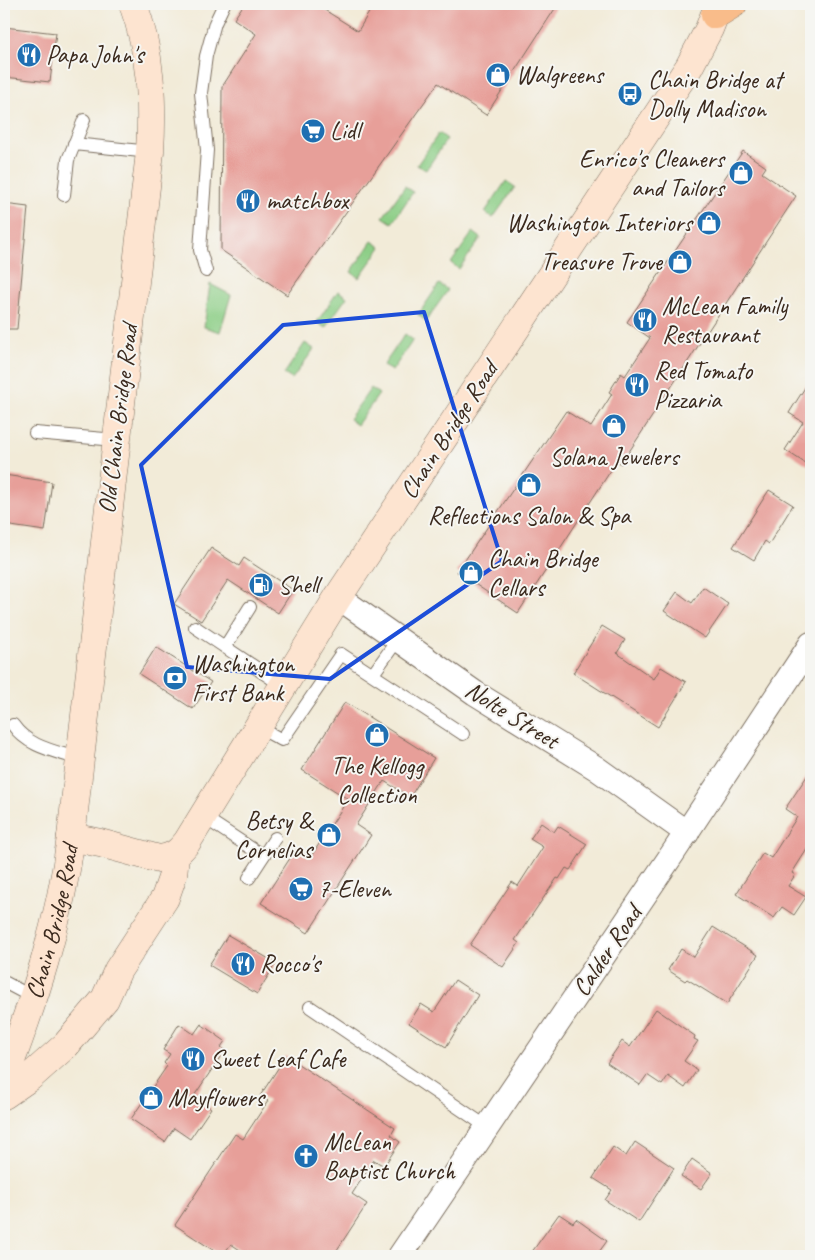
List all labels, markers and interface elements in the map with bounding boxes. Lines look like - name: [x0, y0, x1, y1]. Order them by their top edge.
- place label: Papa John's: [46, 39, 146, 71]
- restaurant icon: Papa John's: [16, 42, 42, 68]
- place label: Walgreens: [516, 59, 606, 91]
- shop icon: Walgreens: [485, 62, 511, 88]
- place label: Chain Bridge at Dolly Madison: [648, 64, 786, 125]
- bus stop icon: Chain Bridge at Dolly Madison: [617, 81, 643, 107]
- place label: Lidl: [330, 115, 364, 147]
- supermarket icon: Lidl: [300, 118, 326, 144]
- place label: Enrico's Cleaners and Tailors: [579, 143, 726, 204]
- shop icon: Enrico's Cleaners and Tailors: [728, 160, 754, 186]
- place label: matchbox: [266, 185, 351, 217]
- restaurant icon: matchbox: [235, 188, 261, 214]
- place label: Washington Interiors: [507, 207, 694, 239]
- shop icon: Washington Interiors: [696, 210, 722, 236]
- place label: Treasure Trove: [541, 246, 664, 278]
- shop icon: Treasure Trove: [667, 249, 693, 275]
- place label: McLean Family Restaurant: [662, 290, 789, 351]
- restaurant icon: McLean Family Restaurant: [632, 307, 658, 333]
- street label: Old Chain Bridge Road: [91, 318, 146, 515]
- street label: Chain Bridge Road: [393, 352, 507, 505]
- place label: Red Tomato Pizzaria: [654, 355, 753, 416]
- restaurant icon: Red Tomato Pizzaria: [624, 372, 650, 398]
- shop icon: Solana Jewelers: [601, 413, 627, 439]
- place label: Solana Jewelers: [550, 441, 681, 473]
- shop icon: Reflections Salon & Spa: [516, 472, 542, 498]
- place label: Reflections Salon & Spa: [428, 500, 632, 532]
- place label: Chain Bridge Cellars: [488, 543, 599, 604]
- shop icon: Chain Bridge Cellars: [458, 560, 484, 586]
- place label: Shell: [278, 569, 324, 601]
- fuel station icon: Shell: [248, 572, 274, 598]
- place label: Washington First Bank: [192, 648, 296, 709]
- bank icon: Washington First Bank: [162, 665, 188, 691]
- street label: Nolte Street: [459, 674, 567, 758]
- shop icon: The Kellogg Collection: [364, 722, 390, 748]
- place label: The Kellogg Collection: [331, 750, 425, 811]
- place label: Betsy & Cornelias: [235, 805, 315, 866]
- shop icon: Betsy & Cornelias: [316, 822, 342, 848]
- street label: Chain Bridge Road: [18, 839, 86, 1003]
- place label: 7-Eleven: [318, 873, 392, 905]
- supermarket icon: 7-Eleven: [288, 876, 314, 902]
- street label: Calder Road: [565, 896, 651, 1003]
- place label: Rocco's: [260, 948, 322, 980]
- restaurant icon: Rocco's: [230, 951, 256, 977]
- place label: Sweet Leaf Cafe: [210, 1043, 347, 1075]
- restaurant icon: Sweet Leaf Cafe: [180, 1046, 206, 1072]
- place label: Mayflowers: [168, 1082, 266, 1114]
- shop icon: Mayflowers: [138, 1085, 164, 1111]
- place label: McLean Baptist Church: [324, 1126, 456, 1187]
- church icon: McLean Baptist Church: [293, 1143, 319, 1169]

